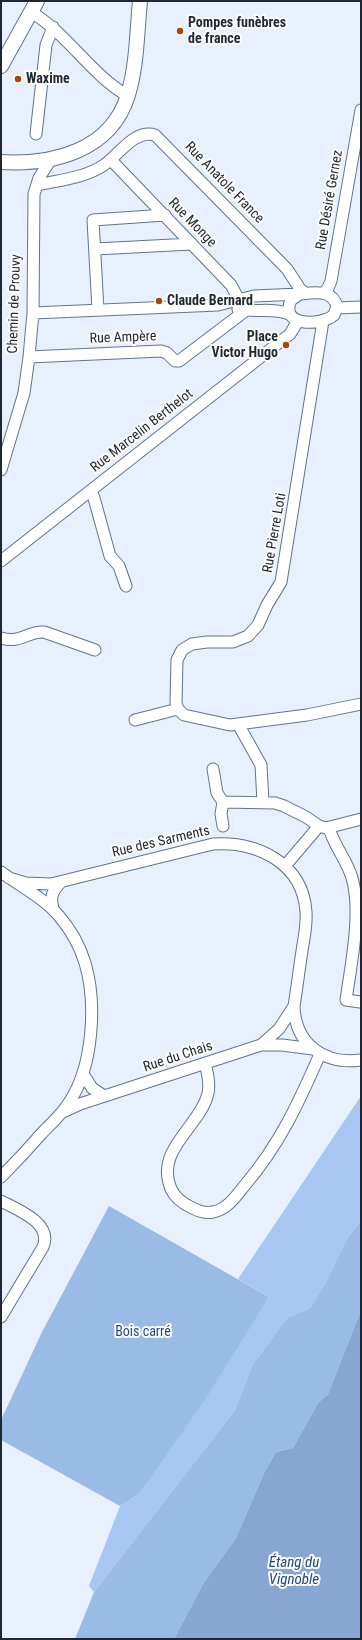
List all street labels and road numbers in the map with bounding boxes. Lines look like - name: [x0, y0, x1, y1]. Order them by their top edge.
- street label: Rue Anatole France: [181, 139, 267, 227]
- street label: Rue Désiré Gernez: [313, 149, 347, 251]
- street label: Rue Monge: [164, 195, 220, 251]
- street label: Chemin de Prouvy: [5, 254, 25, 354]
- street label: Rue Ampère: [89, 328, 157, 348]
- street label: Rue Marcelin Berthelot: [87, 386, 197, 476]
- street label: Rue Pierre Loti: [260, 492, 290, 574]
- street label: Rue des Sarments: [111, 823, 211, 861]
- street label: Rue du Chais: [141, 1038, 215, 1076]

